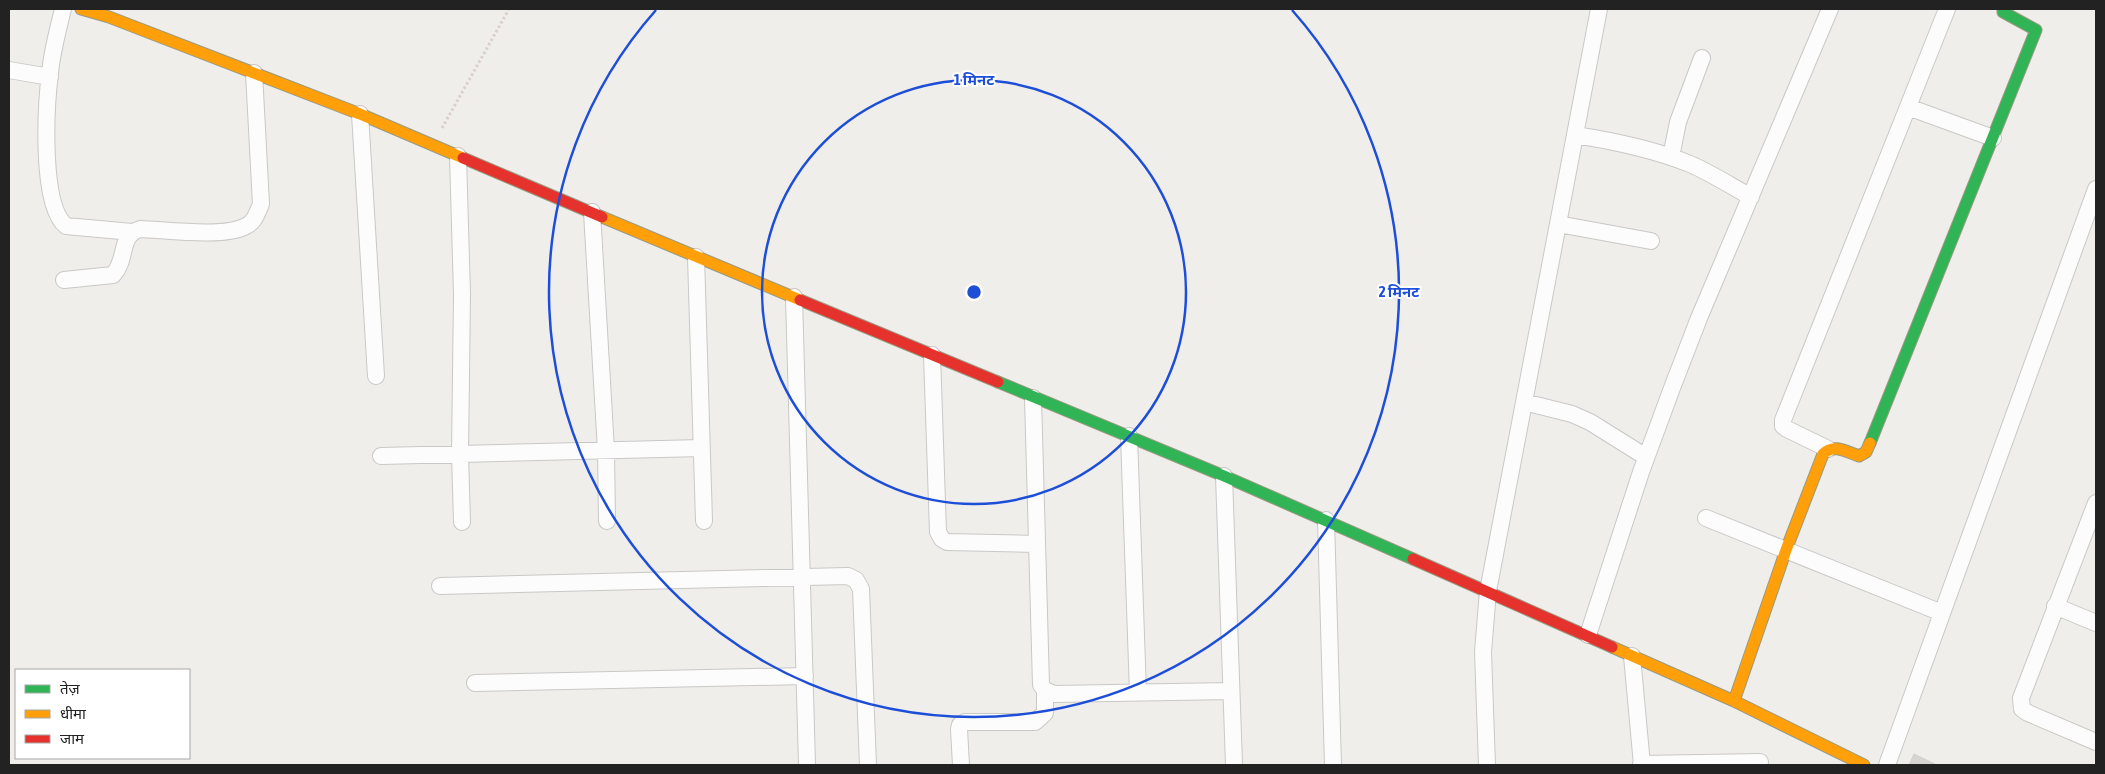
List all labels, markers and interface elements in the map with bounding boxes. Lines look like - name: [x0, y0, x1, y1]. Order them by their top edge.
- text: 1 मिनट: [954, 71, 995, 88]
- centre of rings: [965, 283, 983, 301]
- text: 2 मिनट: [1379, 283, 1420, 300]
- legend: [15, 669, 190, 759]
- text: तेज़: [60, 680, 81, 697]
- text: धीमा: [60, 705, 87, 722]
- text: जाम: [60, 730, 85, 747]

